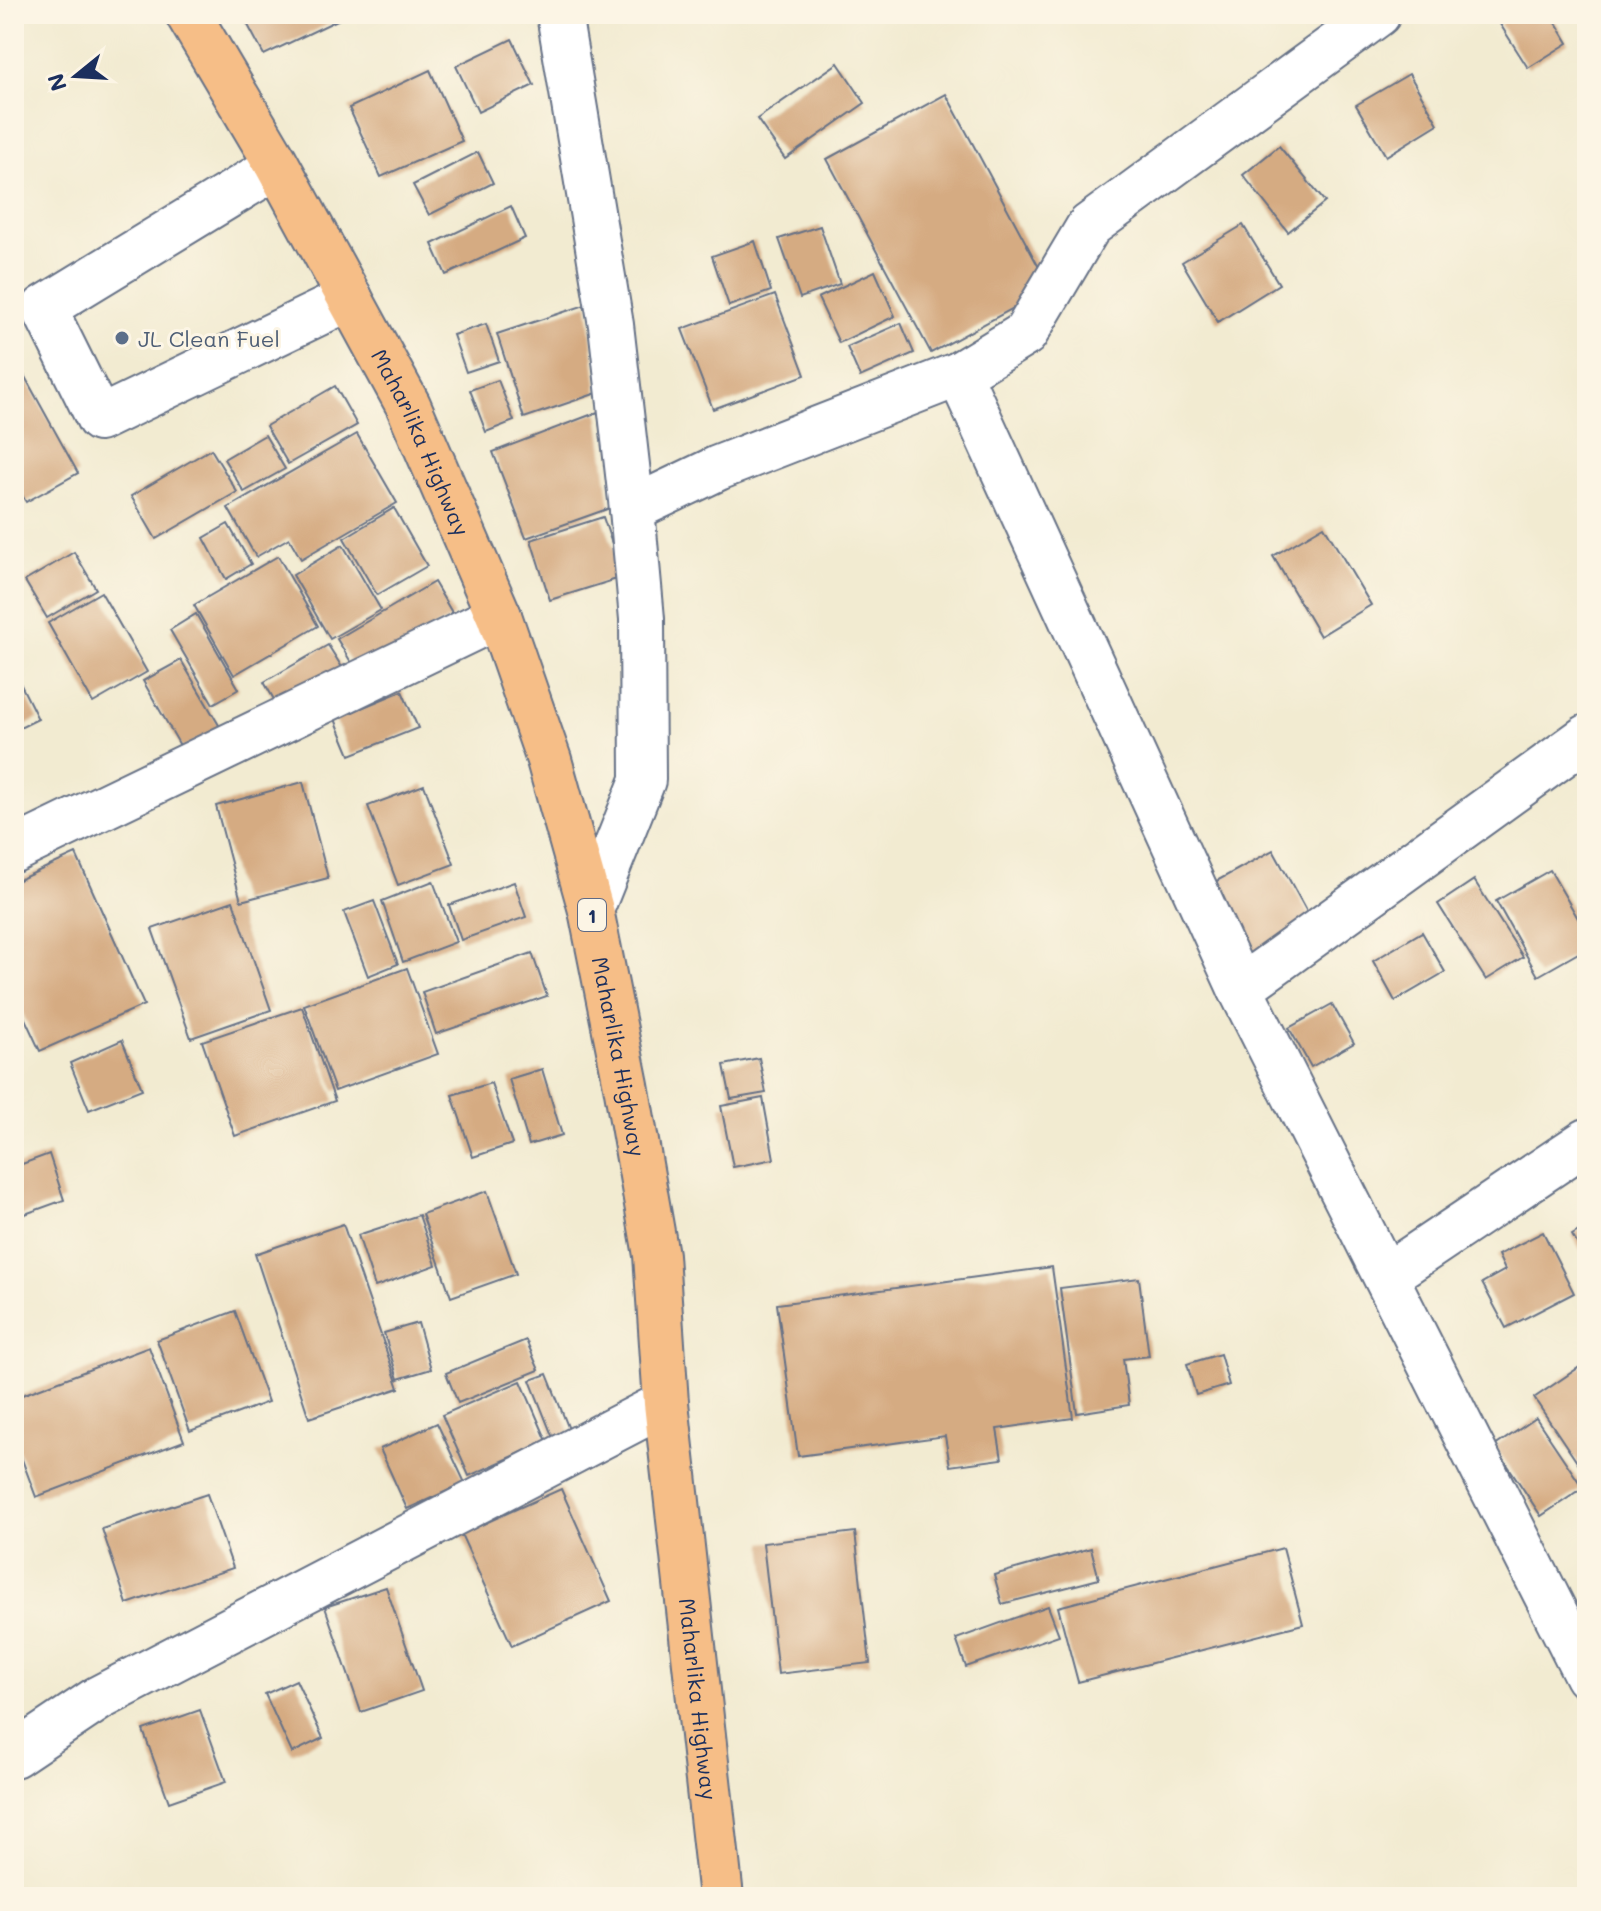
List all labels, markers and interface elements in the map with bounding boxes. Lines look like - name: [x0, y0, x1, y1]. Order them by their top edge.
- north arrow: [36, 36, 116, 116]
- text: N: [40, 70, 73, 95]
- place label: JL Clean Fuel: [138, 324, 280, 353]
- marker: JL Clean Fuel: [113, 329, 131, 347]
- street label: Maharlika Highway: [365, 343, 477, 540]
- road number: 1: [578, 899, 606, 931]
- street label: Maharlika Highway: [586, 954, 653, 1159]
- street label: Maharlika Highway: [673, 1597, 725, 1802]

